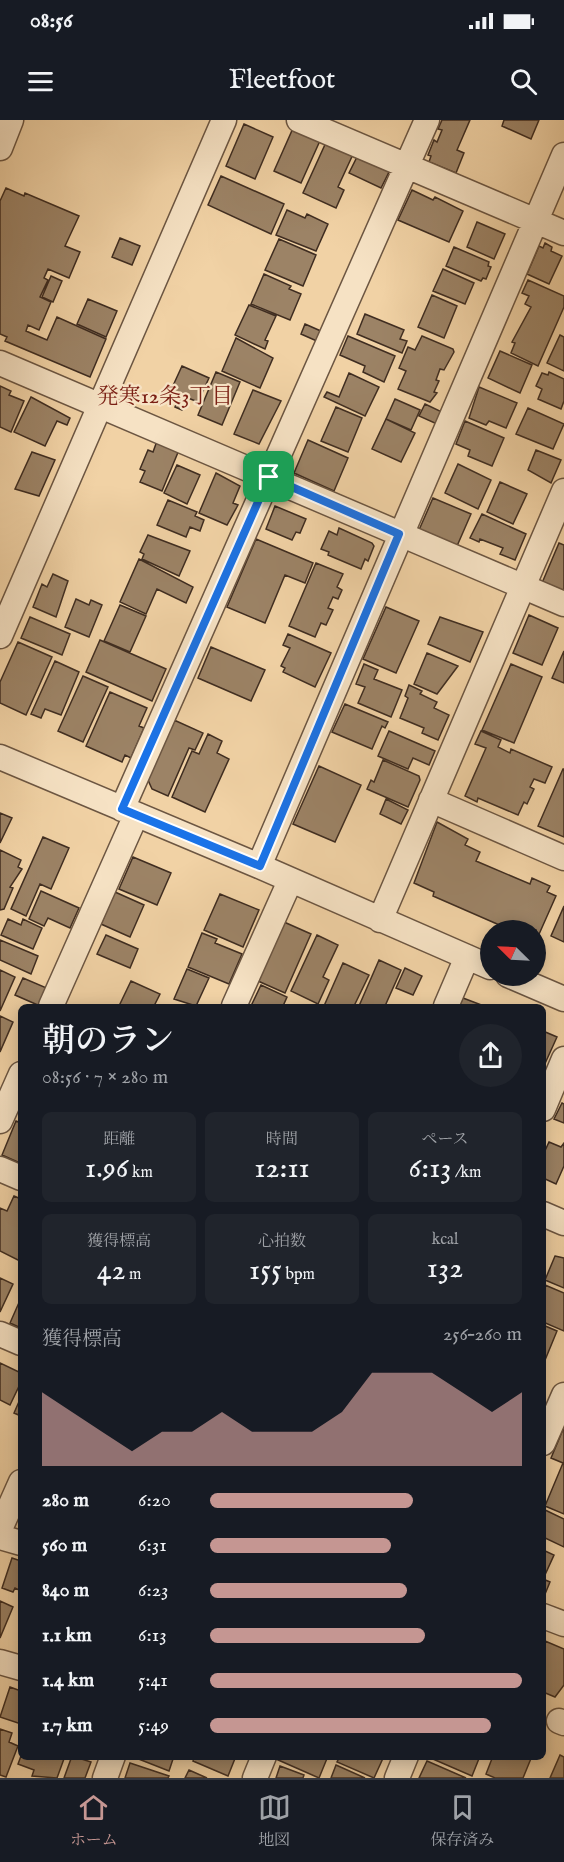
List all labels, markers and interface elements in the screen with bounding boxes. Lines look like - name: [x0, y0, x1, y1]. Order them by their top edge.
- text: 08:56: [30, 7, 72, 35]
- text: Fleetfoot: [229, 64, 335, 98]
- icon: menu: [24, 65, 57, 98]
- icon: search: [507, 65, 540, 98]
- district label: 発寒12条3丁目: [97, 383, 233, 411]
- pin: [243, 451, 294, 502]
- icon: arrive: [252, 460, 285, 493]
- north arrow: [480, 920, 546, 986]
- map controls: [480, 920, 546, 986]
- text: 朝のラン: [42, 1021, 174, 1063]
- button: share: [459, 1024, 522, 1087]
- text: 08:56 · 7 × 280 m: [42, 1065, 168, 1090]
- text: 距離: [103, 1130, 135, 1150]
- text: 時間: [266, 1130, 298, 1150]
- text: ペース: [421, 1130, 469, 1150]
- text: 1.96: [85, 1150, 128, 1188]
- text: 12:11: [254, 1150, 310, 1188]
- text: 6:13: [409, 1150, 452, 1188]
- text: km: [128, 1163, 153, 1183]
- text: /km: [452, 1163, 481, 1183]
- text: kcal: [432, 1230, 458, 1250]
- text: 獲得標高: [87, 1232, 151, 1252]
- text: 心拍数: [258, 1232, 306, 1252]
- text: 132: [427, 1250, 463, 1288]
- text: 42: [97, 1252, 125, 1290]
- text: 155: [249, 1252, 282, 1290]
- text: m: [125, 1265, 141, 1285]
- text: bpm: [282, 1265, 315, 1285]
- text: 256–260 m: [443, 1322, 522, 1347]
- text: 獲得標高: [42, 1327, 122, 1352]
- text: 280 m: [42, 1488, 89, 1513]
- text: 6:20: [138, 1488, 171, 1513]
- text: 560 m: [42, 1533, 87, 1558]
- text: 6:31: [138, 1533, 167, 1558]
- text: 840 m: [42, 1578, 89, 1603]
- text: 6:23: [138, 1578, 169, 1603]
- text: 1.1 km: [42, 1623, 92, 1648]
- text: 6:13: [138, 1623, 167, 1648]
- text: 1.4 km: [42, 1668, 94, 1693]
- text: 5:41: [138, 1668, 168, 1693]
- text: 1.7 km: [42, 1713, 93, 1738]
- text: 5:49: [138, 1713, 169, 1738]
- tab: ホーム: [70, 1791, 118, 1851]
- tab: 地図: [258, 1791, 291, 1851]
- tab: 保存済み: [430, 1791, 494, 1851]

